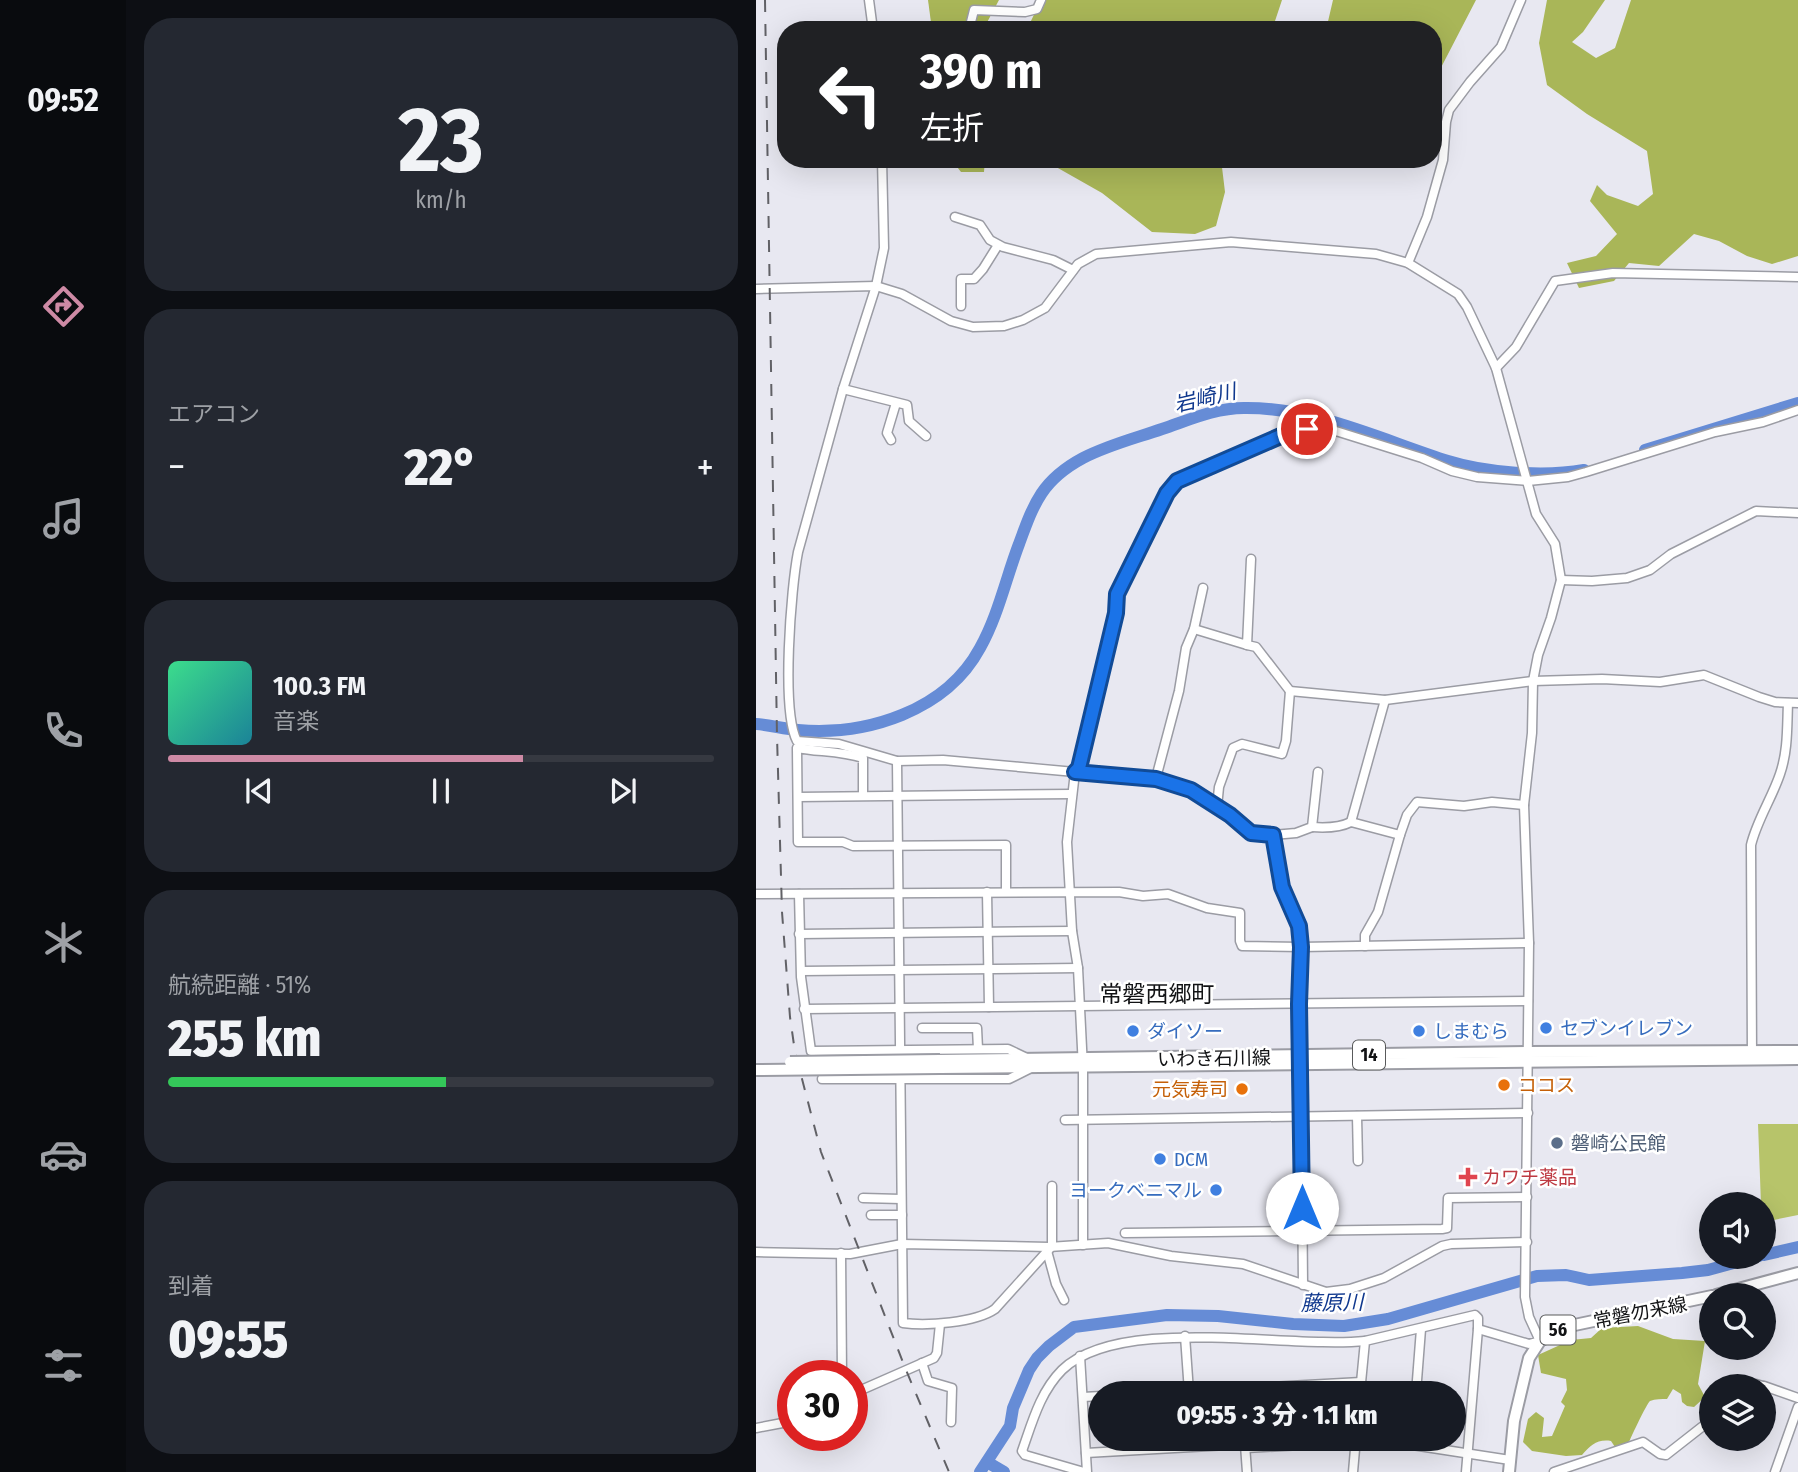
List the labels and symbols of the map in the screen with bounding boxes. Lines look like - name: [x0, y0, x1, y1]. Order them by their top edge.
- water label: 岩崎川: [1171, 378, 1241, 418]
- pin: [1277, 399, 1337, 459]
- district label: 常磐西郷町: [1100, 980, 1215, 1008]
- place label: セブンイレブン: [1560, 1017, 1693, 1040]
- place label: ダイソー: [1147, 1020, 1223, 1043]
- place label: しまむら: [1433, 1020, 1509, 1043]
- marker: セブンイレブン: [1538, 1020, 1554, 1036]
- marker: ダイソー: [1125, 1023, 1141, 1039]
- marker: しまむら: [1411, 1023, 1427, 1039]
- road number: 14: [1353, 1040, 1385, 1070]
- street label: いわき石川線: [1157, 1046, 1271, 1071]
- place label: ココス: [1518, 1074, 1575, 1097]
- marker: ココス: [1496, 1077, 1512, 1093]
- place label: 元気寿司: [1152, 1078, 1228, 1101]
- marker: 元気寿司: [1234, 1081, 1250, 1097]
- place label: 磐崎公民館: [1571, 1132, 1666, 1155]
- marker: 磐崎公民館: [1549, 1135, 1565, 1151]
- place label: DCM: [1174, 1148, 1208, 1171]
- marker: DCM: [1152, 1151, 1168, 1167]
- place label: カワチ薬品: [1482, 1166, 1577, 1189]
- marker: カワチ薬品: [1460, 1169, 1476, 1185]
- position arrow: [1265, 1171, 1339, 1245]
- place label: ヨークベニマル: [1069, 1179, 1202, 1202]
- marker: ヨークベニマル: [1208, 1182, 1224, 1198]
- water label: 藤原川: [1300, 1289, 1366, 1317]
- street label: 常磐勿来線: [1591, 1292, 1689, 1333]
- road number: 56: [1540, 1316, 1576, 1344]
- speed limit sign: 30: [777, 1360, 868, 1451]

